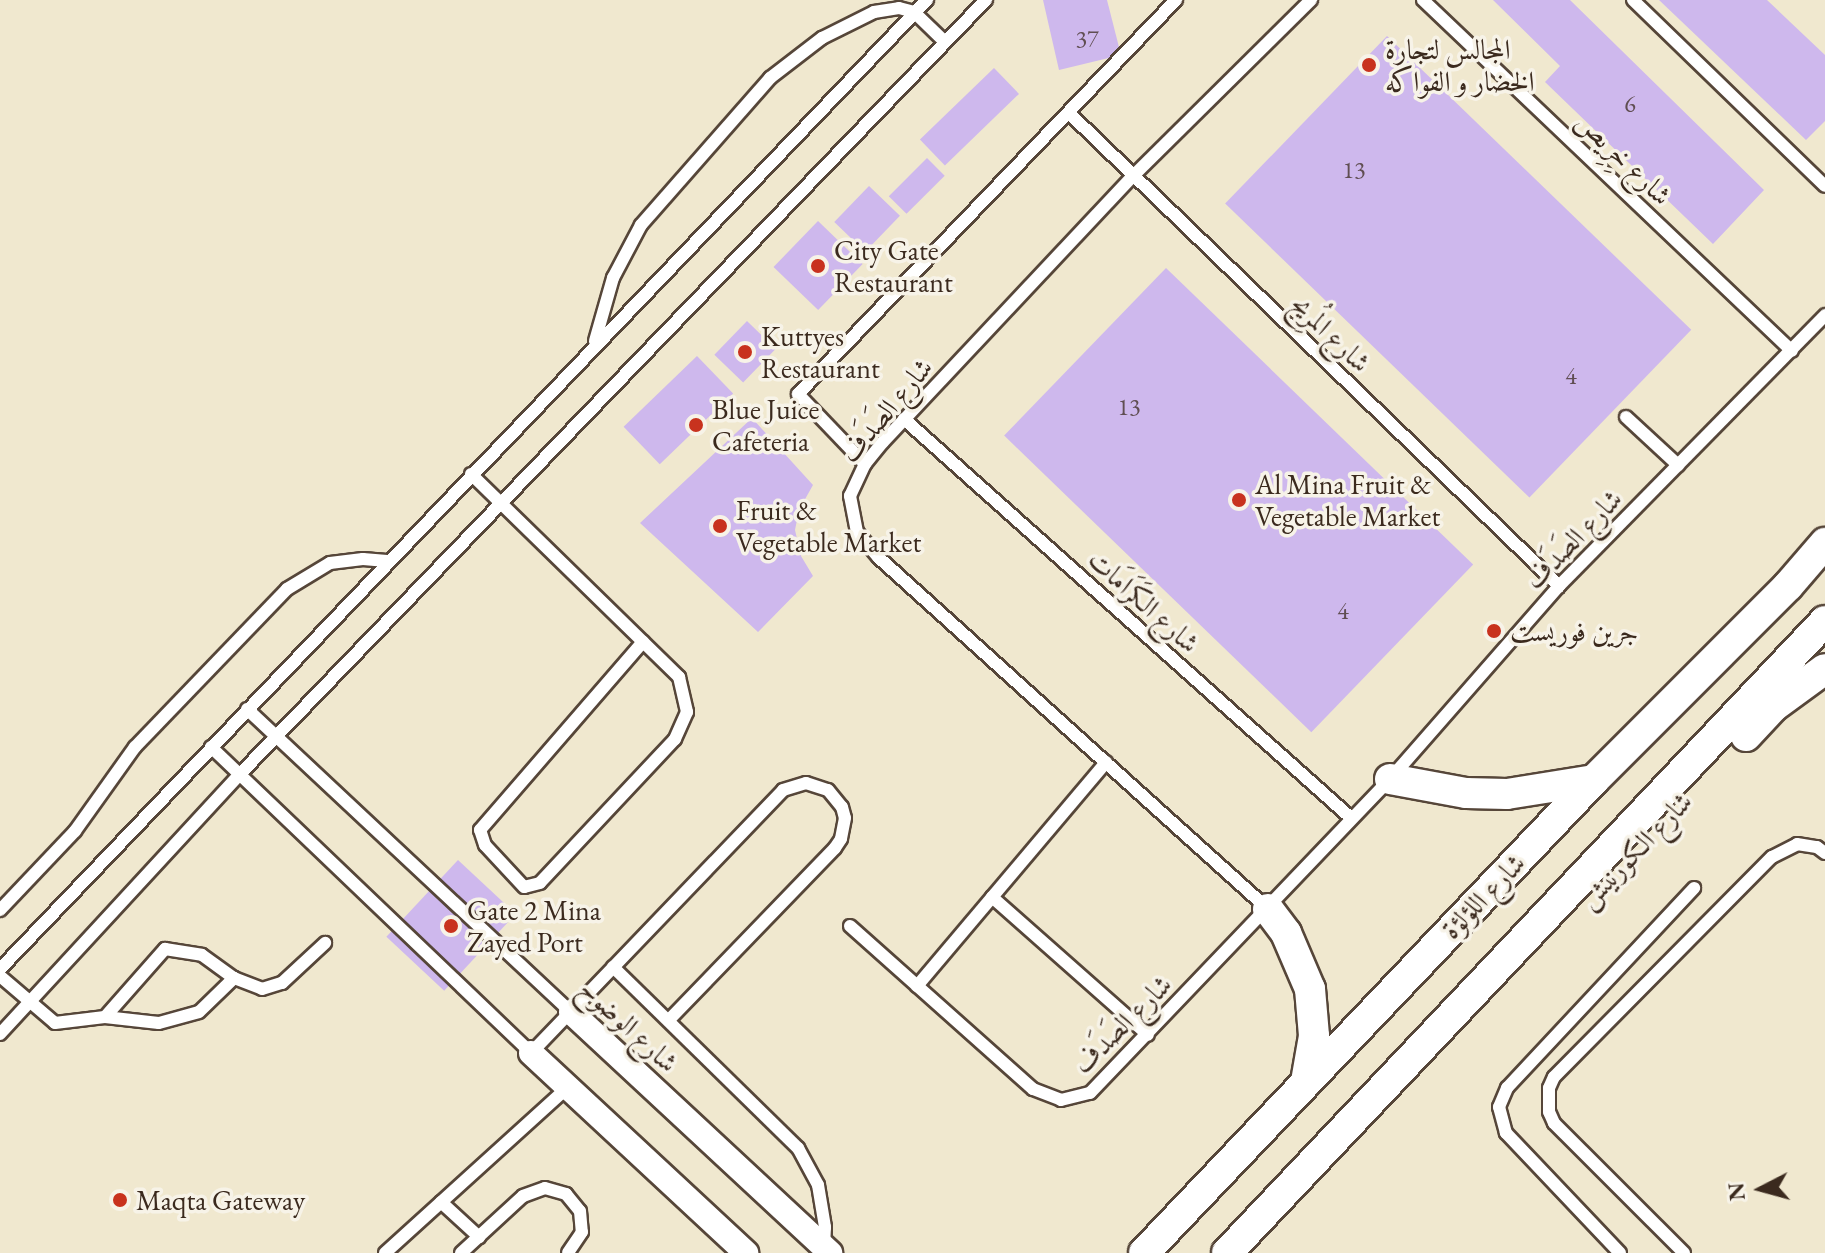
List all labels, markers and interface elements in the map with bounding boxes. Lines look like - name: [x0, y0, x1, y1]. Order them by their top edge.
- house number: 37: [1075, 25, 1099, 53]
- place label: المجالس لتجارة الخضار و الفواكه: [1385, 32, 1535, 98]
- marker: المجالس لتجارة الخضار و الفواكه: [1360, 56, 1378, 74]
- house number: 6: [1624, 90, 1636, 118]
- street label: شارع خِرِيص: [1569, 104, 1679, 212]
- house number: 13: [1342, 156, 1366, 184]
- place label: City Gate Restaurant: [834, 233, 953, 299]
- marker: City Gate Restaurant: [809, 257, 827, 275]
- street label: شارع المُرِيح: [1284, 287, 1378, 379]
- place label: Kuttyes Restaurant: [761, 319, 880, 385]
- marker: Kuttyes Restaurant: [736, 343, 754, 361]
- street label: شارع الصَدَف: [833, 351, 939, 469]
- house number: 4: [1565, 362, 1577, 390]
- place label: Blue Juice Cafeteria: [712, 392, 819, 458]
- house number: 13: [1117, 393, 1141, 421]
- marker: Blue Juice Cafeteria: [687, 416, 705, 434]
- place label: Al Mina Fruit & Vegetable Market: [1255, 467, 1440, 533]
- street label: شارع الصَدَف: [1517, 482, 1629, 596]
- marker: Al Mina Fruit & Vegetable Market: [1230, 491, 1248, 509]
- place label: Fruit & Vegetable Market: [736, 493, 921, 559]
- marker: Fruit & Vegetable Market: [711, 517, 729, 535]
- street label: شارع الكَرَامَات: [1081, 542, 1207, 660]
- house number: 4: [1337, 597, 1349, 625]
- place label: جرين فوريست: [1510, 614, 1638, 648]
- marker: جرين فوريست: [1485, 622, 1503, 640]
- street label: شارع الكورنيش: [1571, 785, 1699, 915]
- street label: شارع اللؤلؤة: [1434, 846, 1532, 946]
- place label: Gate 2 Mina Zayed Port: [467, 893, 601, 959]
- marker: Gate 2 Mina Zayed Port: [442, 917, 460, 935]
- street label: شارع الصَدَف: [1066, 968, 1178, 1080]
- street label: شارع الوضوح: [573, 971, 685, 1079]
- north arrow: [1721, 1149, 1801, 1229]
- text: N: [1721, 1181, 1752, 1202]
- place label: Maqta Gateway: [136, 1183, 305, 1217]
- marker: Maqta Gateway: [111, 1191, 129, 1209]

